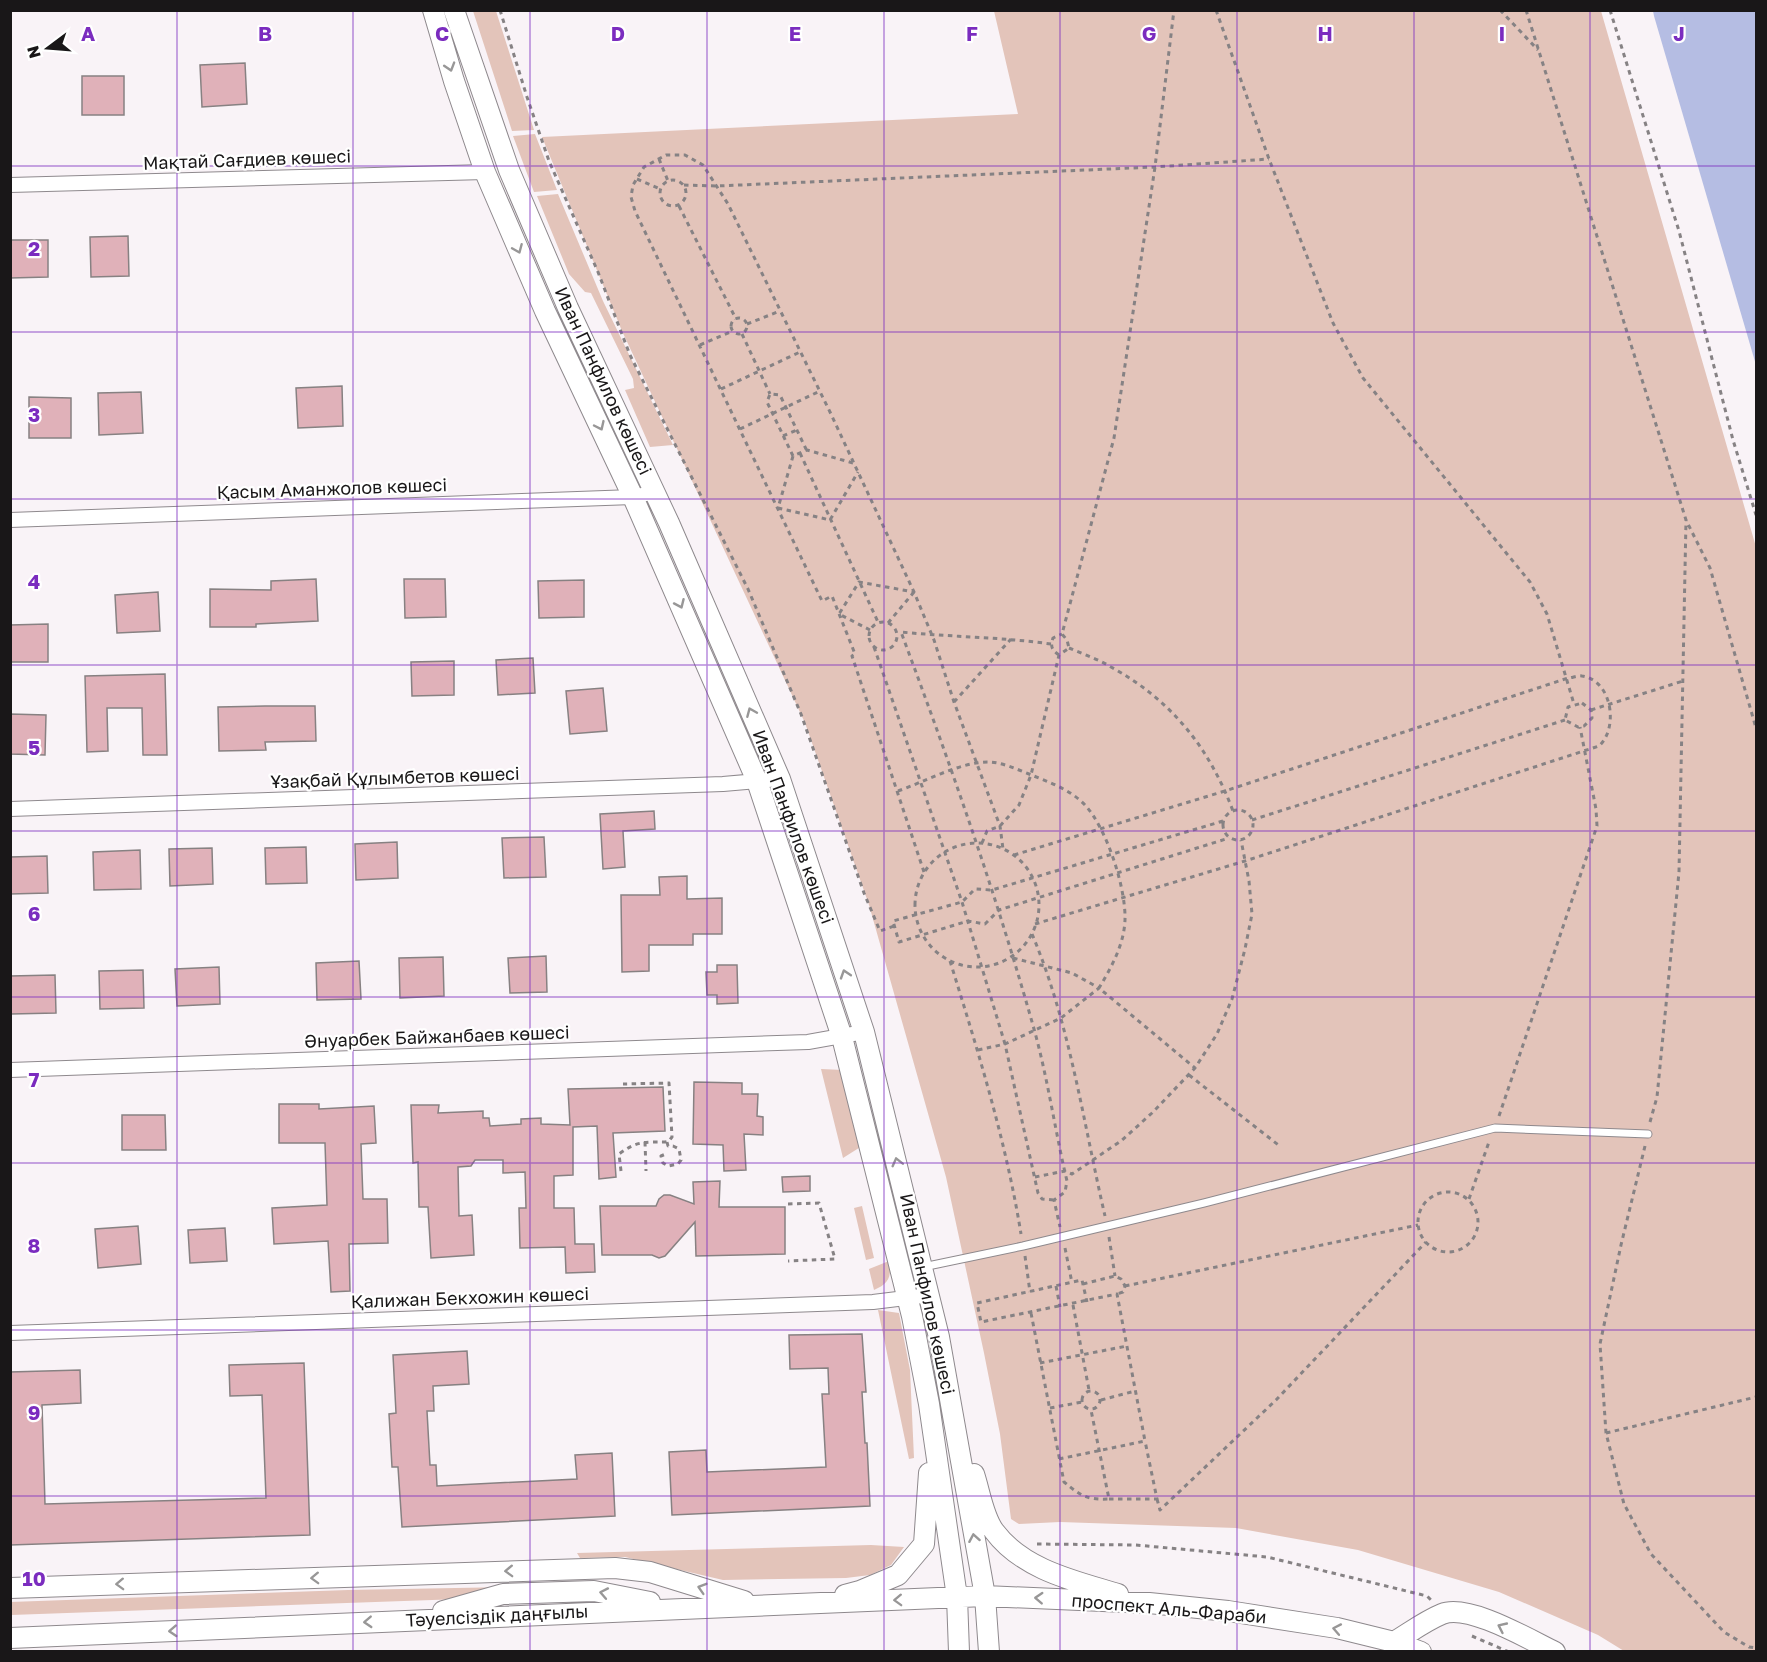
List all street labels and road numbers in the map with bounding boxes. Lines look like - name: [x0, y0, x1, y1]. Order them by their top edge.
- street label: Мақтай Сағдиев көшесі: [143, 144, 351, 174]
- street label: Иван Панфилов көшесі: [551, 283, 657, 478]
- street label: Қасым Аманжолов көшесі: [216, 473, 448, 503]
- street label: Иван Панфилов көшесі: [749, 727, 839, 927]
- street label: Ұзақбай Құлымбетов көшесі: [270, 762, 520, 793]
- street label: Әнуарбек Байжанбаев көшесі: [304, 1020, 570, 1052]
- street label: Иван Панфилов көшесі: [896, 1191, 960, 1396]
- street label: Қалижан Бекхожин көшесі: [350, 1282, 590, 1312]
- street label: проспект Аль-Фараби: [1071, 1589, 1267, 1627]
- street label: Тәуелсіздік даңғылы: [405, 1599, 589, 1631]

